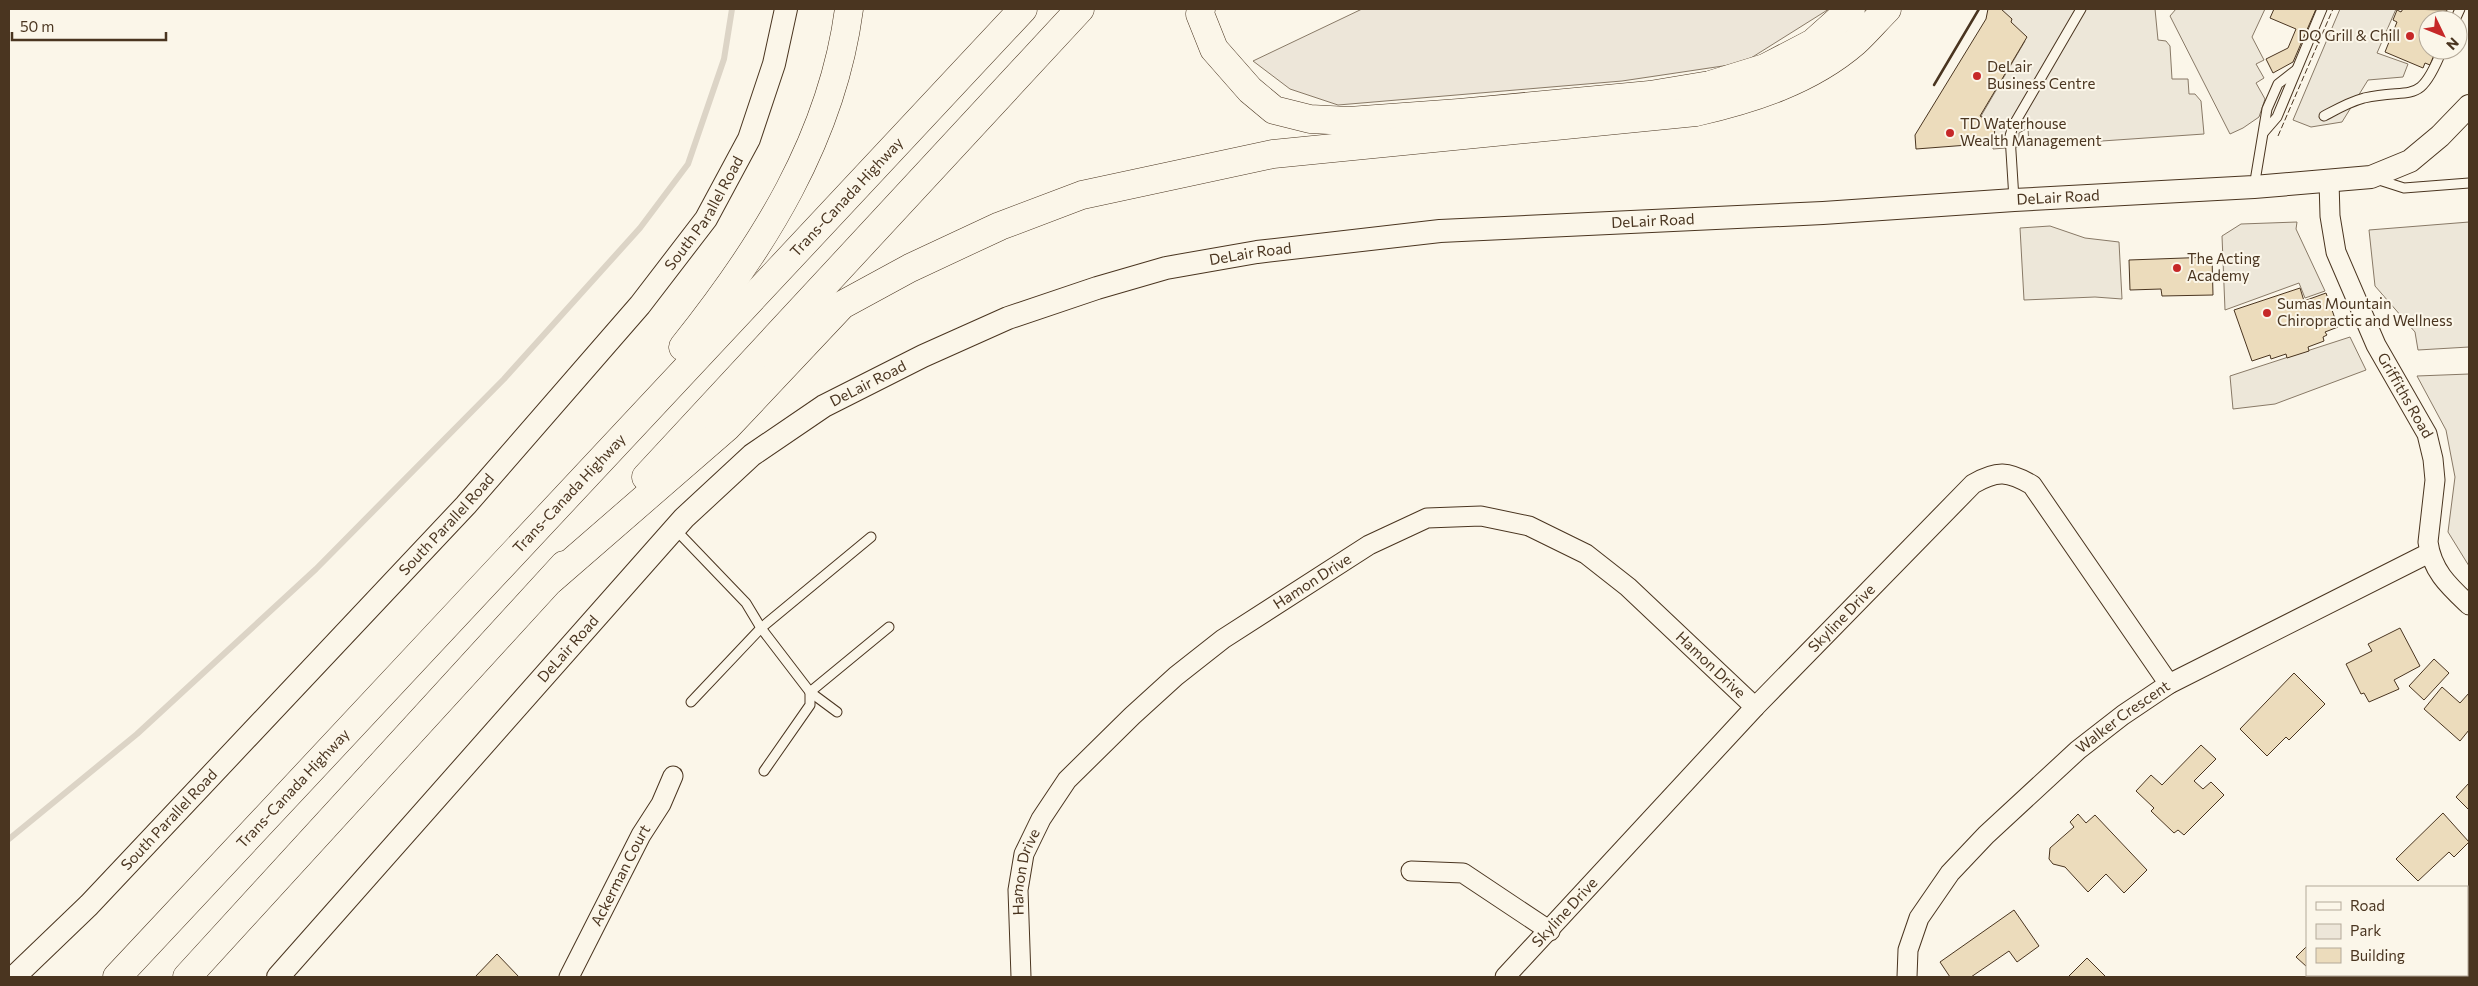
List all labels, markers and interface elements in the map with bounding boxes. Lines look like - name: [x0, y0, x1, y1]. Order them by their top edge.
- scale bar: [12, 10, 166, 42]
- north arrow: [2418, 10, 2468, 60]
- text: 50 m: [20, 17, 54, 35]
- place label: DQ Grill & Chill: [2298, 26, 2400, 44]
- marker: DQ Grill & Chill: [2404, 30, 2416, 42]
- text: N: [2443, 35, 2463, 54]
- place label: DeLair Business Centre: [1987, 57, 2095, 92]
- marker: DeLair Business Centre: [1971, 70, 1983, 82]
- place label: TD Waterhouse Wealth Management: [1960, 114, 2102, 149]
- marker: TD Waterhouse Wealth Management: [1944, 127, 1956, 139]
- street label: Trans-Canada Highway: [786, 133, 906, 260]
- street label: South Parallel Road: [660, 153, 746, 273]
- street label: DeLair Road: [2016, 185, 2100, 208]
- street label: DeLair Road: [1611, 209, 1695, 231]
- street label: DeLair Road: [1208, 238, 1293, 268]
- place label: The Acting Academy: [2187, 249, 2260, 284]
- marker: The Acting Academy: [2171, 262, 2183, 274]
- place label: Sumas Mountain Chiropractic and Wellness: [2277, 294, 2453, 329]
- marker: Sumas Mountain Chiropractic and Wellness: [2261, 307, 2273, 319]
- street label: Griffiths Road: [2374, 349, 2437, 441]
- street label: DeLair Road: [826, 356, 909, 410]
- street label: Trans-Canada Highway: [508, 429, 629, 556]
- street label: South Parallel Road: [394, 469, 497, 579]
- street label: Hamon Drive: [1269, 549, 1354, 612]
- street label: Skyline Drive: [1804, 580, 1878, 655]
- street label: DeLair Road: [533, 611, 602, 685]
- street label: Hamon Drive: [1673, 627, 1750, 701]
- street label: Walker Crescent: [2072, 676, 2173, 756]
- street label: Trans-Canada Highway: [232, 724, 353, 851]
- street label: South Parallel Road: [117, 765, 220, 873]
- street label: Ackerman Court: [586, 821, 653, 929]
- street label: Hamon Drive: [1007, 825, 1043, 916]
- street label: Skyline Drive: [1528, 873, 1601, 950]
- legend: [2306, 886, 2468, 976]
- text: Road: [2350, 896, 2385, 914]
- text: Park: [2350, 921, 2381, 939]
- text: Building: [2350, 946, 2405, 964]

